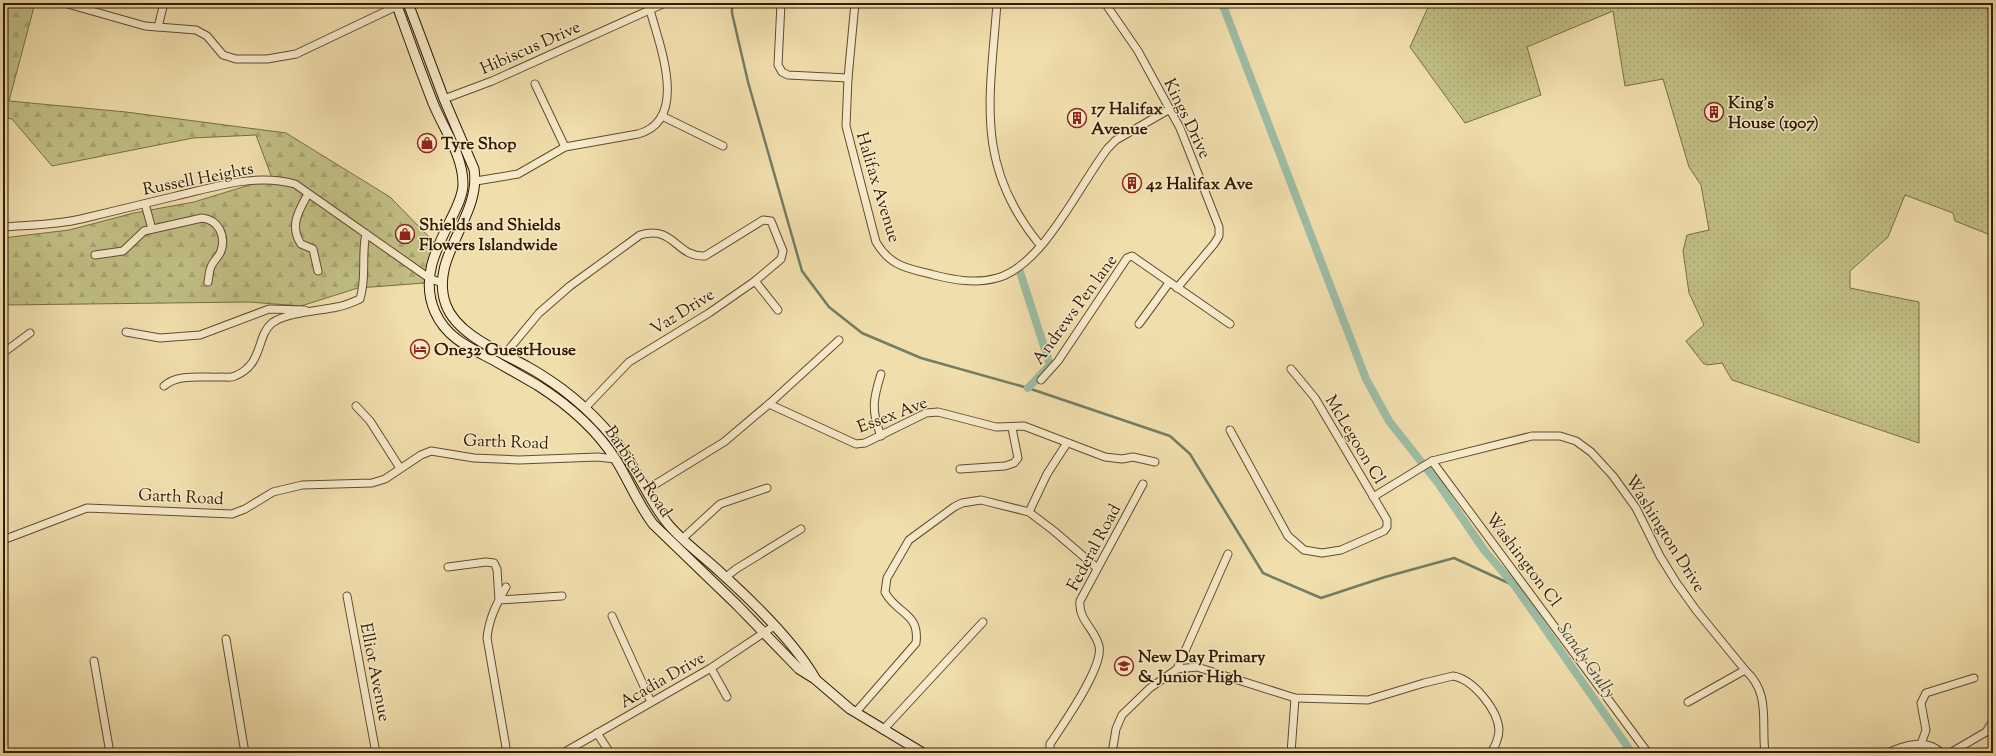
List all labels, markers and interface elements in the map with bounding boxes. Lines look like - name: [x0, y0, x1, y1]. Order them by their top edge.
- street label: Hibiscus Drive: [477, 16, 585, 82]
- street label: Kings Drive: [1156, 75, 1216, 163]
- place label: King's House (1907): [1728, 92, 1819, 136]
- place label: 17 Halifax Avenue: [1091, 98, 1163, 142]
- building icon: King's House (1907): [1703, 101, 1725, 123]
- building icon: 17 Halifax Avenue: [1066, 107, 1088, 129]
- street label: Halifax Avenue: [849, 129, 905, 246]
- shop icon: Tyre Shop: [416, 132, 438, 154]
- place label: Tyre Shop: [441, 133, 517, 157]
- street label: Russell Heights: [141, 157, 256, 202]
- building icon: 42 Halifax Ave: [1121, 172, 1143, 194]
- place label: 42 Halifax Ave: [1145, 173, 1253, 197]
- place label: Shields and Shields Flowers Islandwide: [419, 214, 561, 258]
- shop icon: Shields and Shields Flowers Islandwide: [394, 223, 416, 245]
- street label: Andrews Pen lane: [1027, 250, 1124, 370]
- street label: Vaz Drive: [646, 284, 720, 342]
- hotel icon: One32 GuestHouse: [409, 338, 431, 360]
- place label: One32 GuestHouse: [434, 339, 576, 363]
- street label: Essex Ave: [854, 391, 931, 440]
- street label: McLegoon Cl: [1318, 391, 1390, 489]
- street label: Barbican Road: [598, 421, 677, 523]
- street label: Garth Road: [463, 430, 549, 456]
- street label: Washington Drive: [1618, 470, 1710, 598]
- street label: Garth Road: [138, 484, 225, 512]
- street label: Federal Road: [1062, 500, 1128, 596]
- street label: Washington Cl: [1479, 508, 1566, 613]
- water label: Sandy Gully: [1550, 618, 1621, 704]
- street label: Elliot Avenue: [353, 621, 395, 724]
- place label: New Day Primary & Junior High: [1138, 646, 1266, 690]
- street label: Acadia Drive: [616, 647, 710, 715]
- school or university icon: New Day Primary & Junior High: [1113, 655, 1135, 677]

